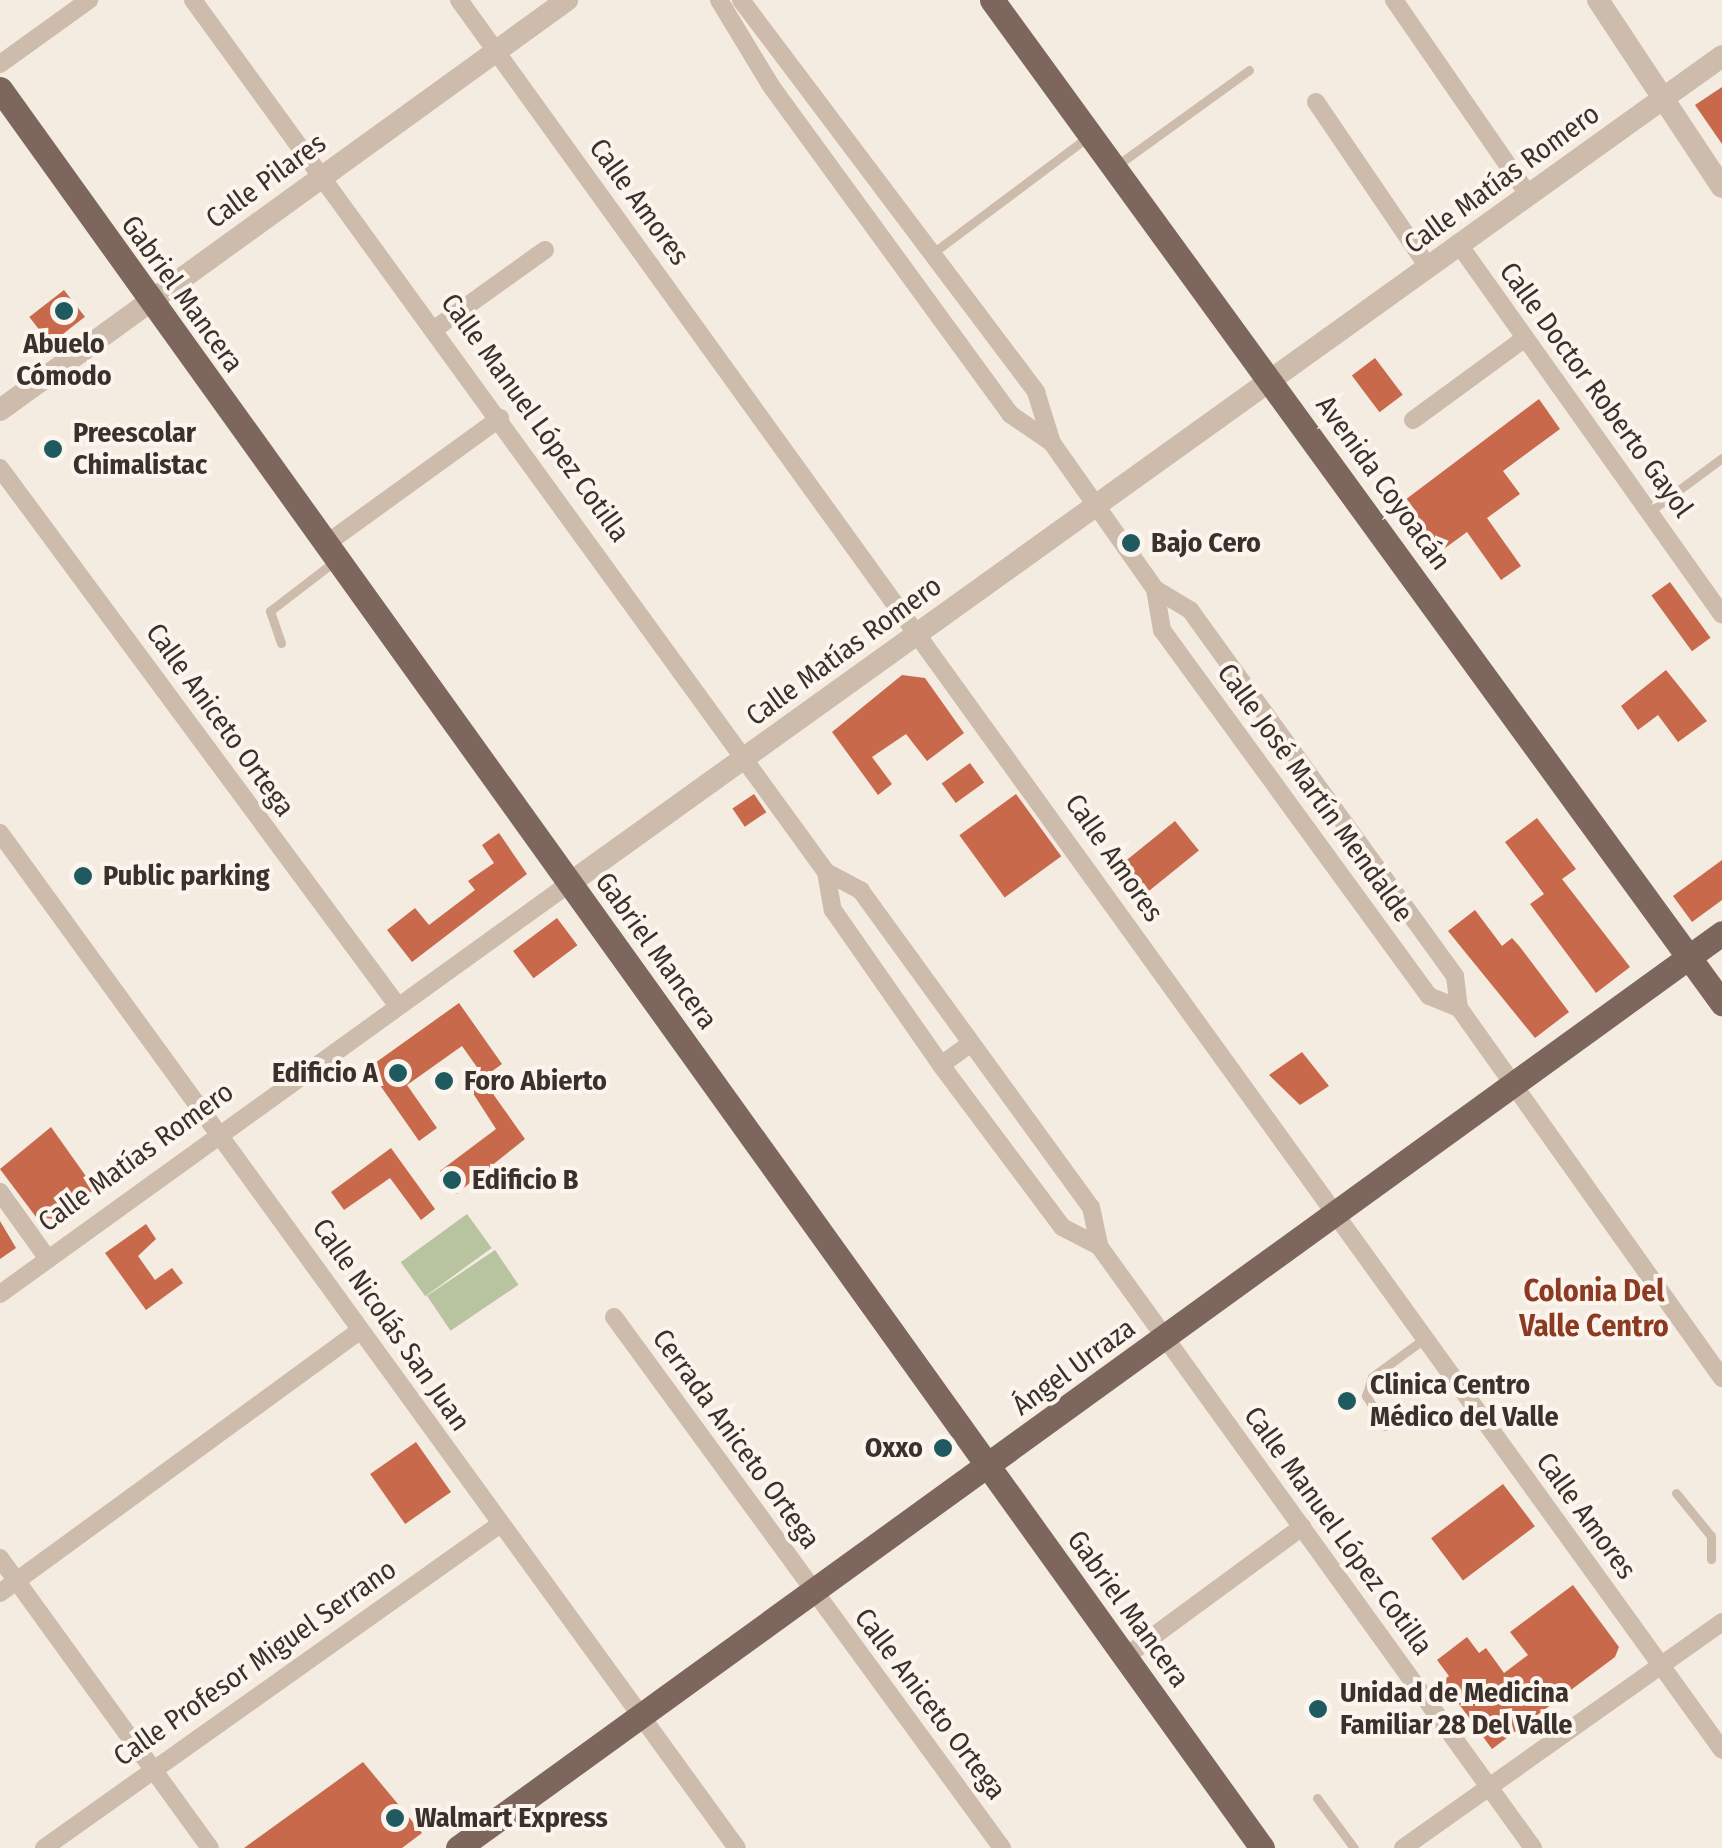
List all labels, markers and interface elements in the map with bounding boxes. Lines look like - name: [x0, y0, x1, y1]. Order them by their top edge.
- street label: Calle Matías Romero: [1398, 97, 1606, 261]
- street label: Calle Pilares: [200, 126, 332, 236]
- street label: Calle Amores: [582, 132, 696, 272]
- street label: Gabriel Mancera: [114, 209, 250, 379]
- street label: Calle Doctor Roberto Gayol: [1492, 256, 1700, 524]
- street label: Calle Manuel López Cotilla: [434, 287, 636, 549]
- marker: Abuelo Cómodo: [53, 300, 75, 322]
- place label: Abuelo Cómodo: [16, 327, 112, 393]
- street label: Avenida Coyoacán: [1309, 389, 1457, 577]
- place label: Preescolar Chimalistac: [73, 416, 207, 482]
- marker: Preescolar Chimalistac: [42, 438, 64, 460]
- place label: Bajo Cero: [1151, 526, 1261, 560]
- marker: Bajo Cero: [1120, 532, 1142, 554]
- street label: Calle Matías Romero: [740, 569, 948, 733]
- street label: Calle Aniceto Ortega: [139, 617, 301, 823]
- street label: Calle José Martín Mendalde: [1210, 657, 1420, 929]
- street label: Calle Amores: [1058, 788, 1170, 928]
- place label: Public parking: [103, 859, 270, 893]
- marker: Public parking: [72, 865, 94, 887]
- street label: Gabriel Mancera: [588, 866, 724, 1036]
- place label: Edificio A: [272, 1056, 378, 1090]
- marker: Edificio A: [387, 1062, 409, 1084]
- place label: Foro Abierto: [464, 1064, 607, 1098]
- marker: Foro Abierto: [433, 1070, 455, 1092]
- street label: Calle Matías Romero: [32, 1075, 240, 1239]
- place label: Edificio B: [472, 1163, 578, 1197]
- marker: Edificio B: [441, 1169, 463, 1191]
- street label: Calle Nicolás San Juan: [305, 1212, 477, 1438]
- district label: Colonia Del Valle Centro: [1519, 1273, 1669, 1344]
- street label: Ángel Urraza: [1006, 1311, 1142, 1423]
- street label: Cerrada Aniceto Ortega: [645, 1323, 827, 1555]
- place label: Clinica Centro Médico del Valle: [1370, 1368, 1559, 1434]
- marker: Clinica Centro Médico del Valle: [1334, 1388, 1360, 1414]
- street label: Calle Manuel López Cotilla: [1237, 1400, 1439, 1662]
- place label: Oxxo: [865, 1431, 923, 1465]
- marker: Oxxo: [932, 1437, 954, 1459]
- street label: Calle Amores: [1529, 1446, 1643, 1586]
- street label: Gabriel Mancera: [1060, 1524, 1196, 1694]
- street label: Calle Profesor Miguel Serrano: [107, 1553, 403, 1773]
- street label: Calle Aniceto Ortega: [847, 1602, 1013, 1806]
- place label: Unidad de Medicina Familiar 28 Del Valle: [1340, 1676, 1573, 1742]
- marker: Unidad de Medicina Familiar 28 Del Valle: [1305, 1696, 1331, 1722]
- place label: Walmart Express: [415, 1801, 608, 1835]
- marker: Walmart Express: [384, 1807, 406, 1829]

